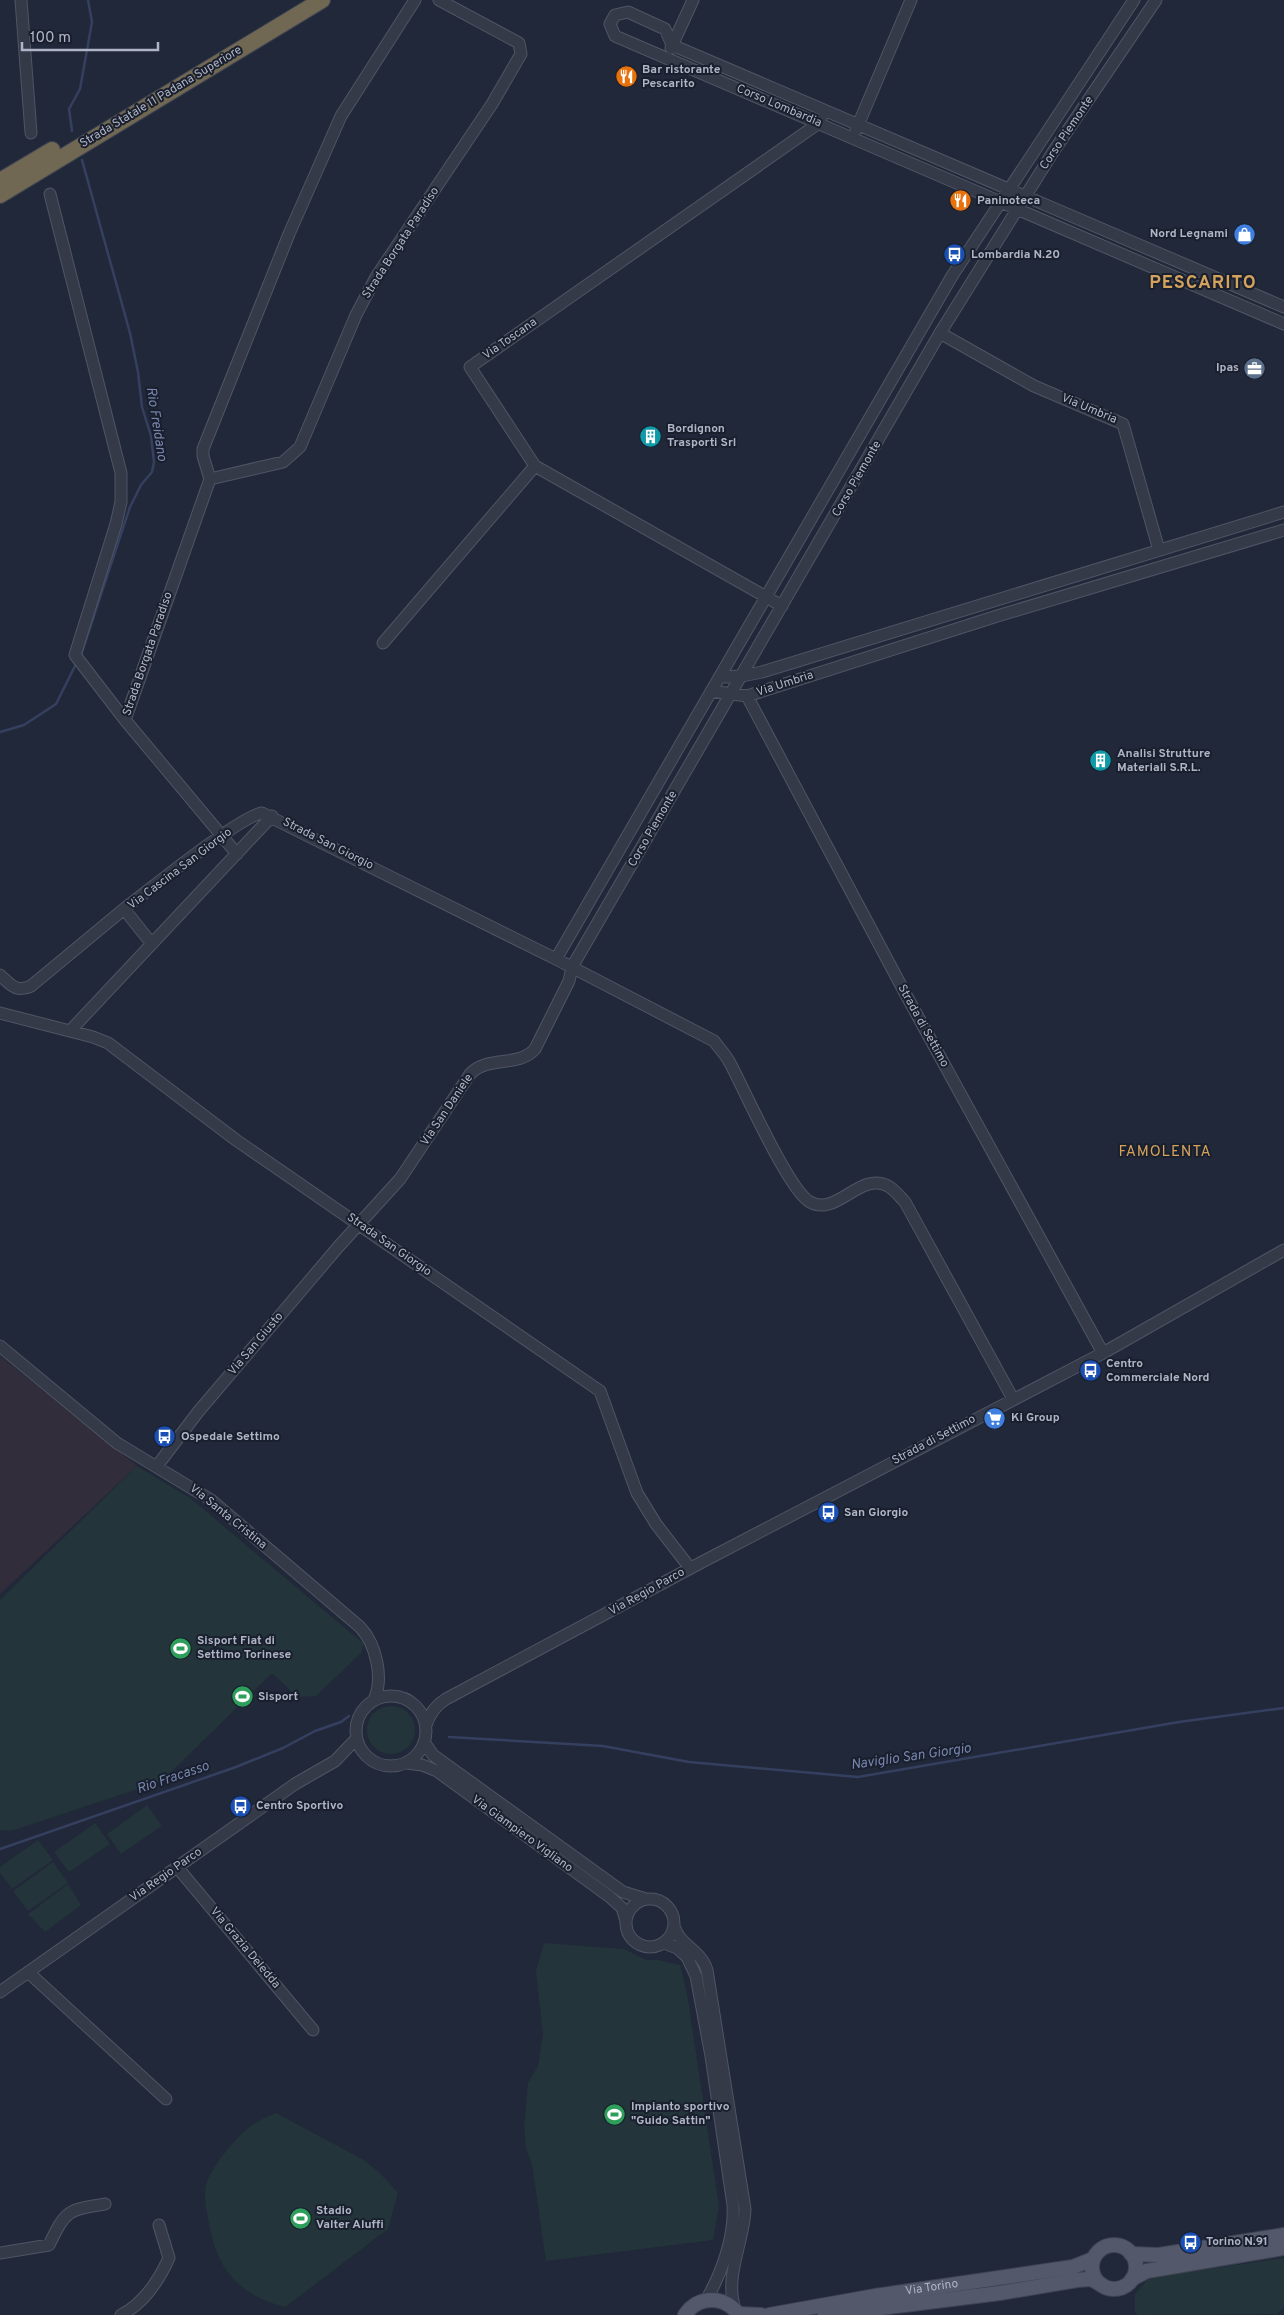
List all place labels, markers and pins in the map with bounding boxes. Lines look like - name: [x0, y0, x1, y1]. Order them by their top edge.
- place label: Bar ristorante Pescarito: [642, 62, 721, 92]
- restaurant icon: Bar ristorante Pescarito: [614, 65, 638, 89]
- restaurant icon: Paninoteca: [949, 189, 973, 213]
- place label: Paninoteca: [977, 193, 1040, 209]
- shop icon: Nord Legnami: [1232, 222, 1256, 246]
- place label: Nord Legnami: [1150, 226, 1228, 242]
- bus stop icon: Lombardia N.20: [943, 243, 967, 267]
- place label: Lombardia N.20: [971, 247, 1060, 263]
- office icon: Ipas: [1243, 356, 1267, 380]
- place label: Ipas: [1216, 360, 1239, 376]
- place label: Bordignon Trasporti Srl: [667, 421, 736, 451]
- building icon: Bordignon Trasporti Srl: [639, 424, 663, 448]
- place label: Analisi Strutture Materiali S.R.L.: [1117, 746, 1211, 776]
- building icon: Analisi Strutture Materiali S.R.L.: [1089, 749, 1113, 773]
- place label: Centro Commerciale Nord: [1106, 1356, 1210, 1386]
- bus stop icon: Centro Commerciale Nord: [1078, 1359, 1102, 1383]
- supermarket icon: Ki Group: [983, 1406, 1007, 1430]
- place label: Ki Group: [1011, 1410, 1060, 1426]
- bus stop icon: Ospedale Settimo: [153, 1425, 177, 1449]
- place label: Ospedale Settimo: [181, 1429, 280, 1445]
- bus stop icon: San Giorgio: [816, 1501, 840, 1525]
- place label: San Giorgio: [844, 1505, 908, 1521]
- place label: Sisport Fiat di Settimo Torinese: [197, 1633, 292, 1663]
- sports icon: Sisport Fiat di Settimo Torinese: [169, 1636, 193, 1660]
- sports icon: Sisport: [230, 1685, 254, 1709]
- place label: Sisport: [258, 1689, 298, 1705]
- bus stop icon: Centro Sportivo: [228, 1794, 252, 1818]
- place label: Centro Sportivo: [256, 1798, 343, 1814]
- place label: Impianto sportivo "Guido Sattin": [631, 2099, 730, 2129]
- sports icon: Impianto sportivo "Guido Sattin": [603, 2102, 627, 2126]
- place label: Stadio Valter Aluffi: [316, 2203, 384, 2233]
- sports icon: Stadio Valter Aluffi: [288, 2206, 312, 2230]
- bus stop icon: Torino N.91: [1178, 2230, 1202, 2254]
- place label: Torino N.91: [1206, 2234, 1268, 2250]

